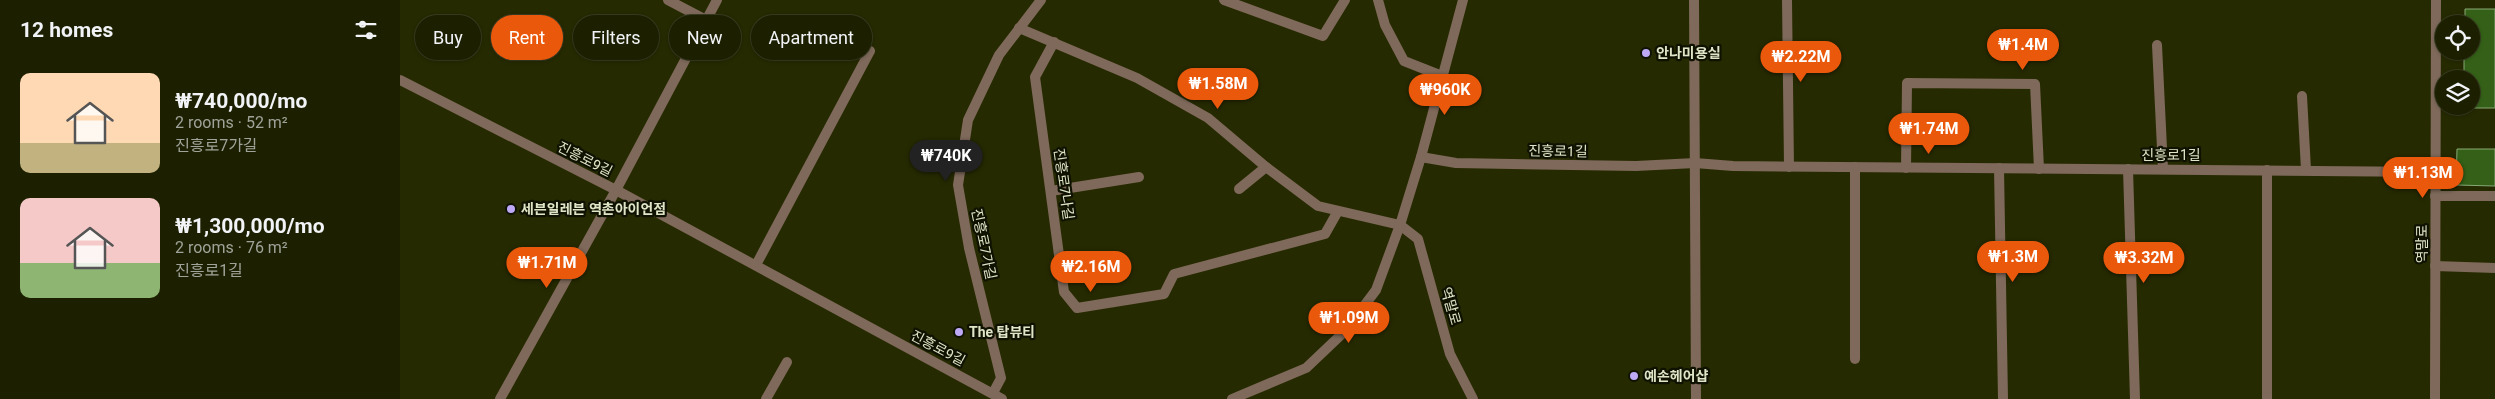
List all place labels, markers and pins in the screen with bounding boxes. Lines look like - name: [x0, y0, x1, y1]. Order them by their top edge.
- pin: ₩1.4M: [1988, 28, 2058, 71]
- pin: ₩2.22M: [1760, 41, 1842, 83]
- place label: 안나미용실: [1656, 45, 1720, 61]
- marker: 안나미용실: [1640, 47, 1652, 59]
- pin: ₩1.58M: [1177, 68, 1259, 110]
- pin: ₩960K: [1410, 74, 1480, 116]
- pin: ₩1.74M: [1888, 112, 1970, 155]
- pin: ₩740K: [911, 140, 981, 182]
- pin: ₩1.13M: [2382, 156, 2464, 199]
- place label: 세븐일레븐 역촌아이언점: [521, 201, 666, 217]
- marker: 세븐일레븐 역촌아이언점: [505, 203, 517, 215]
- pin: ₩1.3M: [1978, 240, 2048, 283]
- pin: ₩3.32M: [2103, 242, 2185, 284]
- pin: ₩1.71M: [506, 246, 588, 289]
- pin: ₩2.16M: [1050, 250, 1132, 293]
- pin: ₩1.09M: [1308, 302, 1390, 344]
- place label: The 탑뷰티: [969, 324, 1035, 340]
- marker: The 탑뷰티: [953, 326, 965, 338]
- place label: 예손헤어샵: [1644, 368, 1709, 384]
- marker: 예손헤어샵: [1628, 370, 1640, 382]

